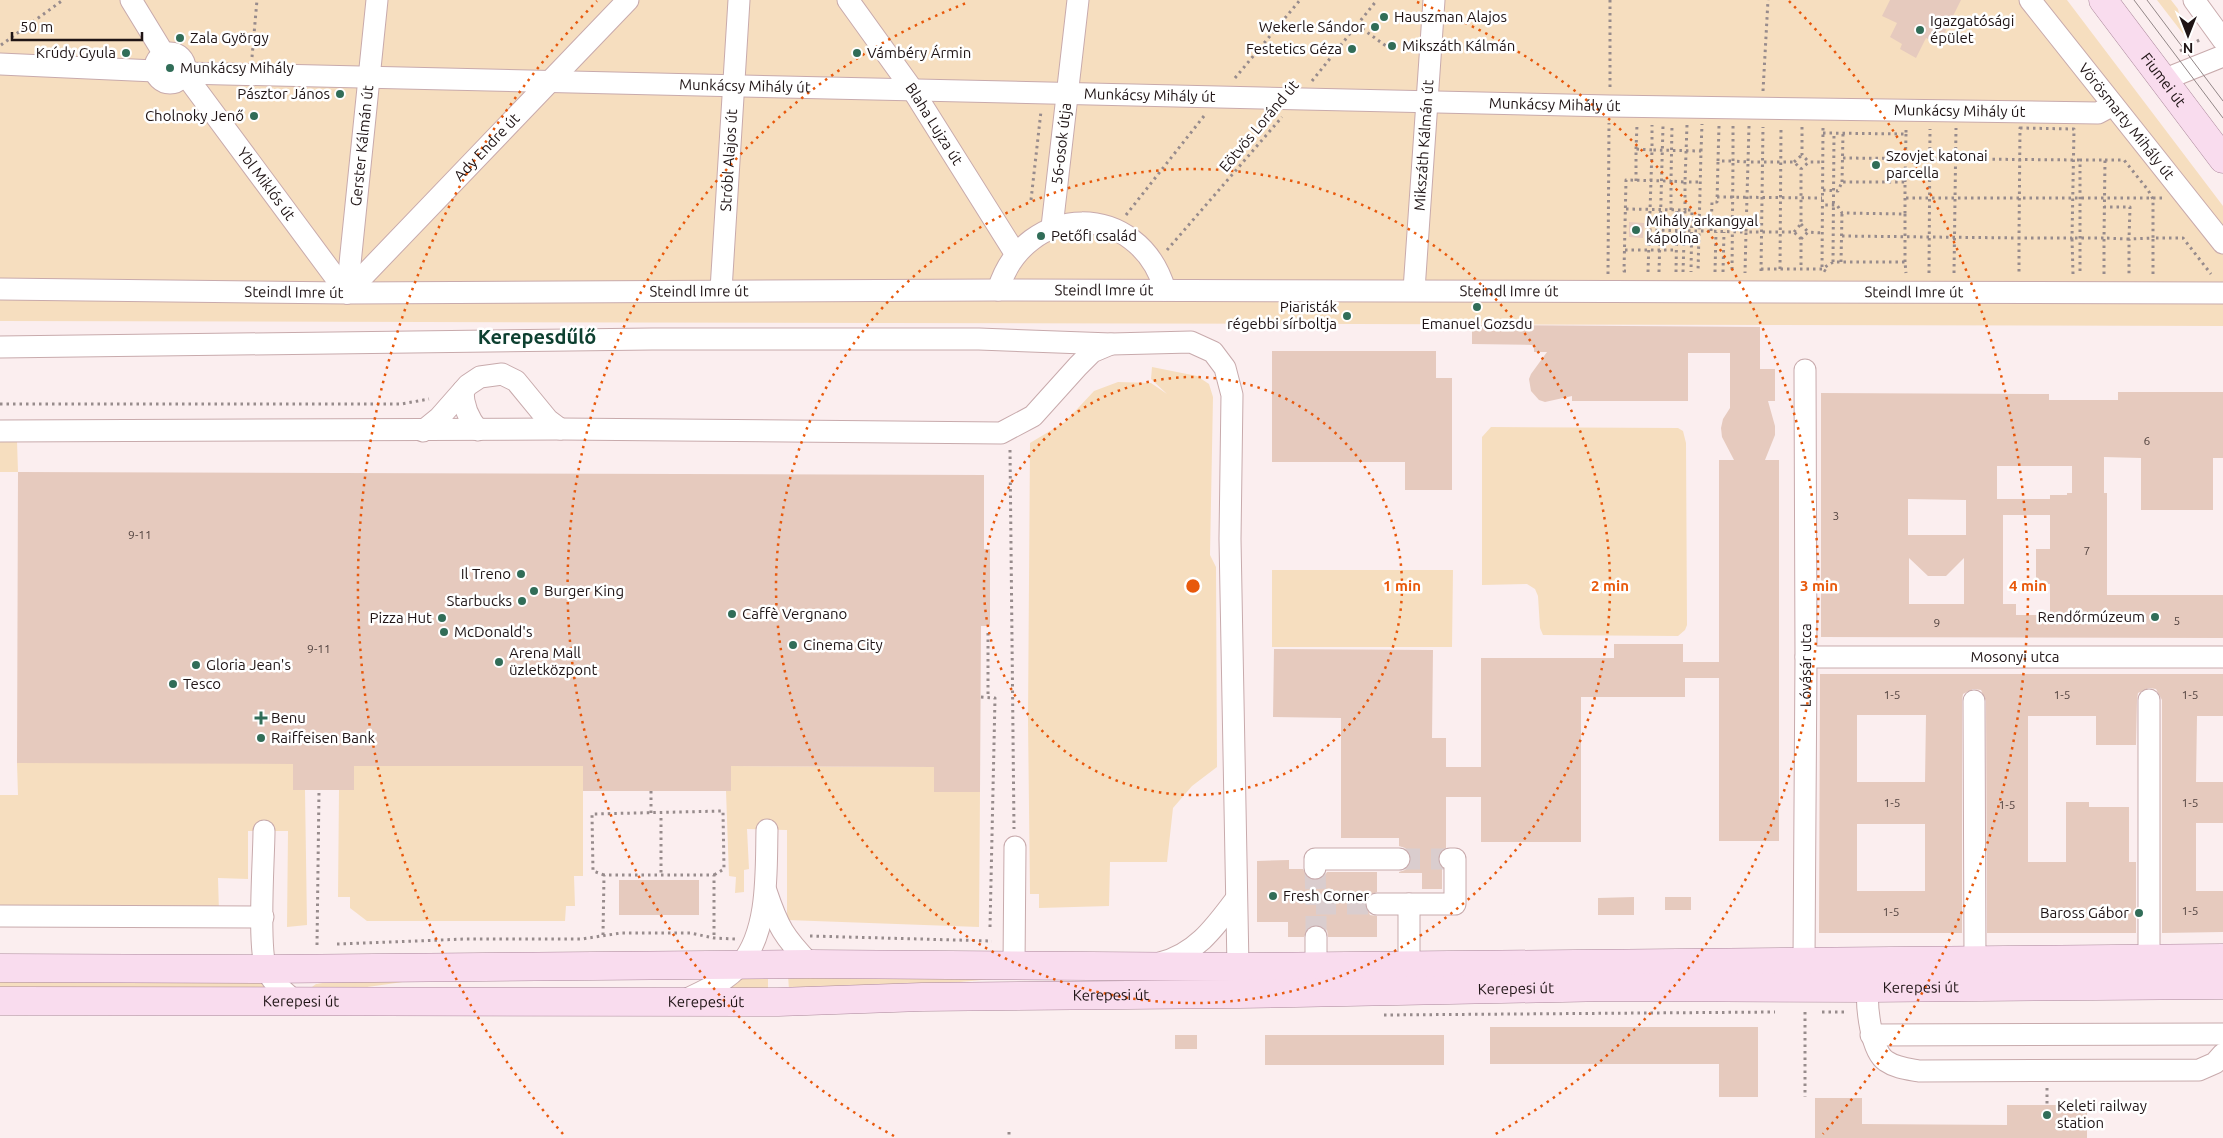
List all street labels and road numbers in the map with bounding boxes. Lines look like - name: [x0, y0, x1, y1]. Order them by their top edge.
- street label: Fiumei út: [2138, 49, 2189, 110]
- street label: Vörösmarty Mihály út: [2075, 59, 2178, 183]
- street label: Munkácsy Mihály út: [679, 75, 811, 96]
- street label: Eötvös Loránd út: [1215, 76, 1302, 175]
- street label: Blaha Lujza út: [902, 79, 967, 168]
- street label: Mikszáth Kálmán út: [1410, 79, 1436, 211]
- street label: Gerster Kálmán út: [347, 84, 376, 207]
- street label: Munkácsy Mihály út: [1084, 85, 1216, 105]
- street label: Munkácsy Mihály út: [1489, 94, 1621, 114]
- street label: Munkácsy Mihály út: [1894, 101, 2026, 120]
- street label: 56-osok útja: [1048, 102, 1074, 185]
- street label: Stróbl Alajos út: [717, 108, 740, 212]
- street label: Ady Endre út: [450, 110, 523, 184]
- street label: Ybl Miklós út: [234, 144, 299, 223]
- street label: Steindl Imre út: [1054, 281, 1154, 298]
- street label: Steindl Imre út: [649, 282, 749, 300]
- street label: Steindl Imre út: [1459, 282, 1559, 299]
- street label: Steindl Imre út: [244, 283, 344, 301]
- street label: Steindl Imre út: [1864, 283, 1964, 300]
- street label: Lóvásár utca: [1797, 623, 1814, 707]
- street label: Mosonyi utca: [1970, 648, 2060, 665]
- street label: Kerepesi út: [1883, 978, 1959, 996]
- street label: Kerepesi út: [1478, 979, 1554, 998]
- street label: Kerepesi út: [1073, 986, 1149, 1004]
- street label: Kerepesi út: [263, 992, 339, 1009]
- street label: Kerepesi út: [668, 993, 744, 1010]

